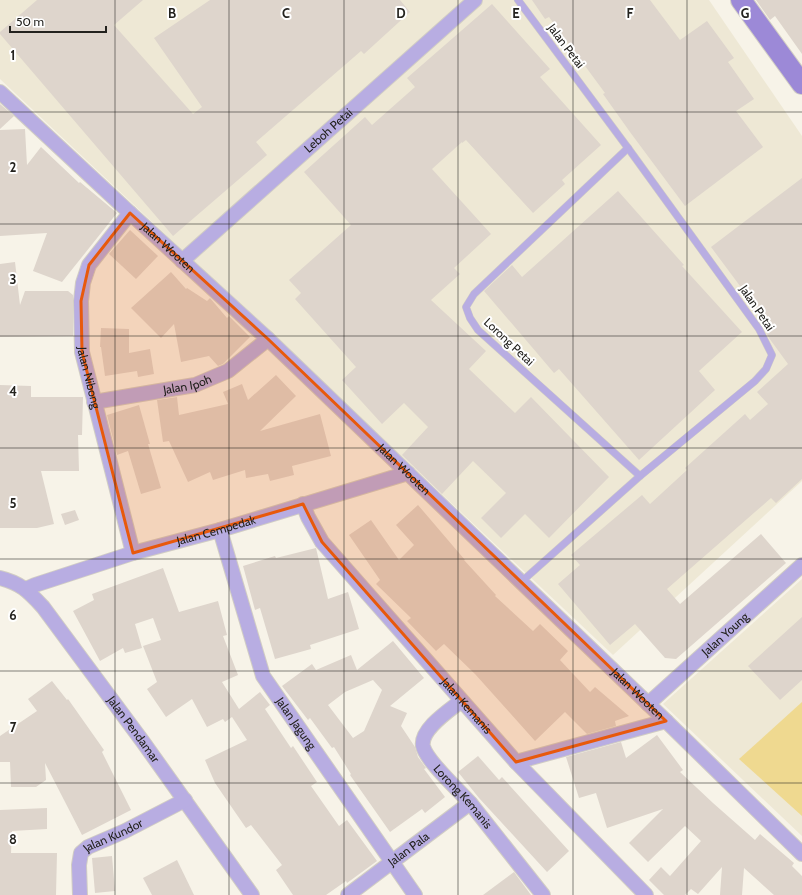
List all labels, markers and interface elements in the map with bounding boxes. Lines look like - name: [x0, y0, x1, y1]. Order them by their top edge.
- text: B: [168, 5, 176, 21]
- text: C: [282, 5, 290, 21]
- text: D: [396, 5, 406, 21]
- text: E: [512, 5, 520, 21]
- text: F: [627, 5, 634, 21]
- text: G: [741, 5, 750, 21]
- scale bar: [10, 8, 106, 34]
- text: 50 m: [16, 14, 44, 29]
- street label: Jalan Petai: [544, 20, 588, 71]
- text: 1: [11, 47, 15, 63]
- street label: Leboh Petai: [301, 105, 355, 156]
- text: 2: [10, 159, 17, 175]
- street label: Jalan Wooten: [138, 218, 199, 276]
- text: 3: [9, 271, 17, 287]
- street label: Jalan Petai: [736, 281, 778, 333]
- street label: Lorong Petai: [481, 315, 538, 369]
- street label: Jalan Nibong: [75, 346, 104, 411]
- street label: Jalan Ipoh: [161, 371, 214, 397]
- text: 4: [9, 383, 17, 399]
- street label: Jalan Wooten: [374, 440, 434, 498]
- text: 5: [10, 495, 17, 511]
- street label: Jalan Cempedak: [174, 512, 258, 548]
- text: 6: [9, 607, 17, 623]
- street label: Jalan Young: [698, 608, 752, 660]
- street label: Jalan Wooten: [608, 664, 668, 723]
- street label: Jalan Kemanis: [437, 674, 496, 737]
- street label: Jalan Pendamar: [104, 692, 163, 765]
- street label: Jalan Jagung: [272, 693, 320, 753]
- text: 7: [10, 719, 17, 735]
- street label: Lorong Kemanis: [430, 761, 496, 832]
- street label: Jalan Kundor: [79, 815, 145, 856]
- street label: Jalan Pala: [384, 828, 432, 870]
- text: 8: [9, 831, 17, 847]

